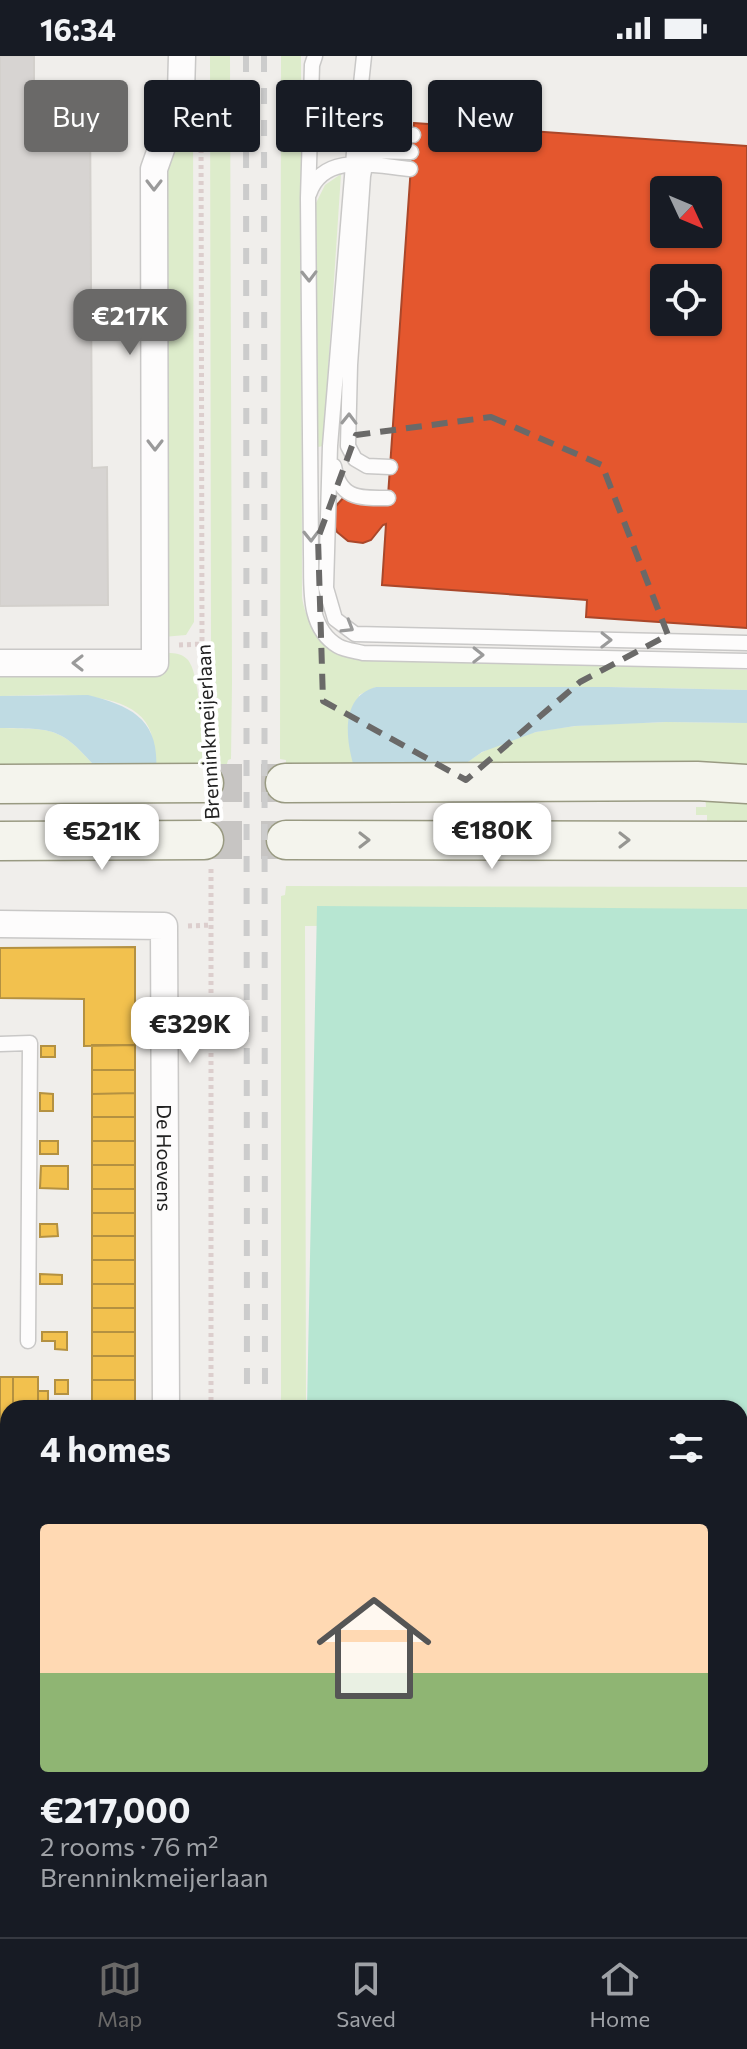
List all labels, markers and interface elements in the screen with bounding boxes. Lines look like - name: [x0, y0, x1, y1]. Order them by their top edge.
- text: 16:34: [40, 10, 116, 47]
- chip: Buy: [24, 80, 128, 152]
- chip: Rent: [144, 80, 260, 152]
- chip: Filters: [276, 80, 412, 152]
- chip: New: [428, 80, 542, 152]
- north arrow: [650, 176, 722, 248]
- map controls: [650, 176, 722, 336]
- one-way arrow: [145, 179, 163, 192]
- button: locate: [650, 264, 722, 336]
- one-way arrow: [300, 270, 317, 283]
- pin: €217K: [74, 289, 186, 357]
- text: €217K: [91, 299, 169, 330]
- one-way arrow: [340, 412, 358, 425]
- one-way arrow: [146, 439, 164, 452]
- one-way arrow: [302, 530, 320, 543]
- one-way arrow: [340, 617, 354, 632]
- one-way arrow: [600, 631, 613, 649]
- street label: Brenninkmeijerlaan: [190, 644, 224, 820]
- one-way arrow: [472, 646, 485, 664]
- one-way arrow: [71, 654, 84, 672]
- pin: €180K: [436, 803, 548, 871]
- pin: €521K: [46, 804, 158, 872]
- text: €180K: [451, 813, 533, 844]
- text: €521K: [63, 814, 141, 845]
- one-way arrow: [358, 831, 371, 849]
- one-way arrow: [618, 831, 631, 849]
- pin: €329K: [134, 997, 246, 1065]
- text: €329K: [149, 1007, 231, 1038]
- street label: De Hoevens: [153, 1104, 177, 1212]
- icon: filters: [664, 1426, 708, 1470]
- text: 4 homes: [40, 1427, 171, 1469]
- icon: home: [302, 1576, 446, 1720]
- text: €217,000: [40, 1788, 191, 1830]
- text: 2 rooms · 76 m²: [40, 1830, 219, 1861]
- text: Brenninkmeijerlaan: [40, 1861, 268, 1892]
- tab: Map: [97, 1957, 142, 2032]
- tab: Saved: [336, 1957, 396, 2032]
- tab: Home: [590, 1957, 650, 2032]

